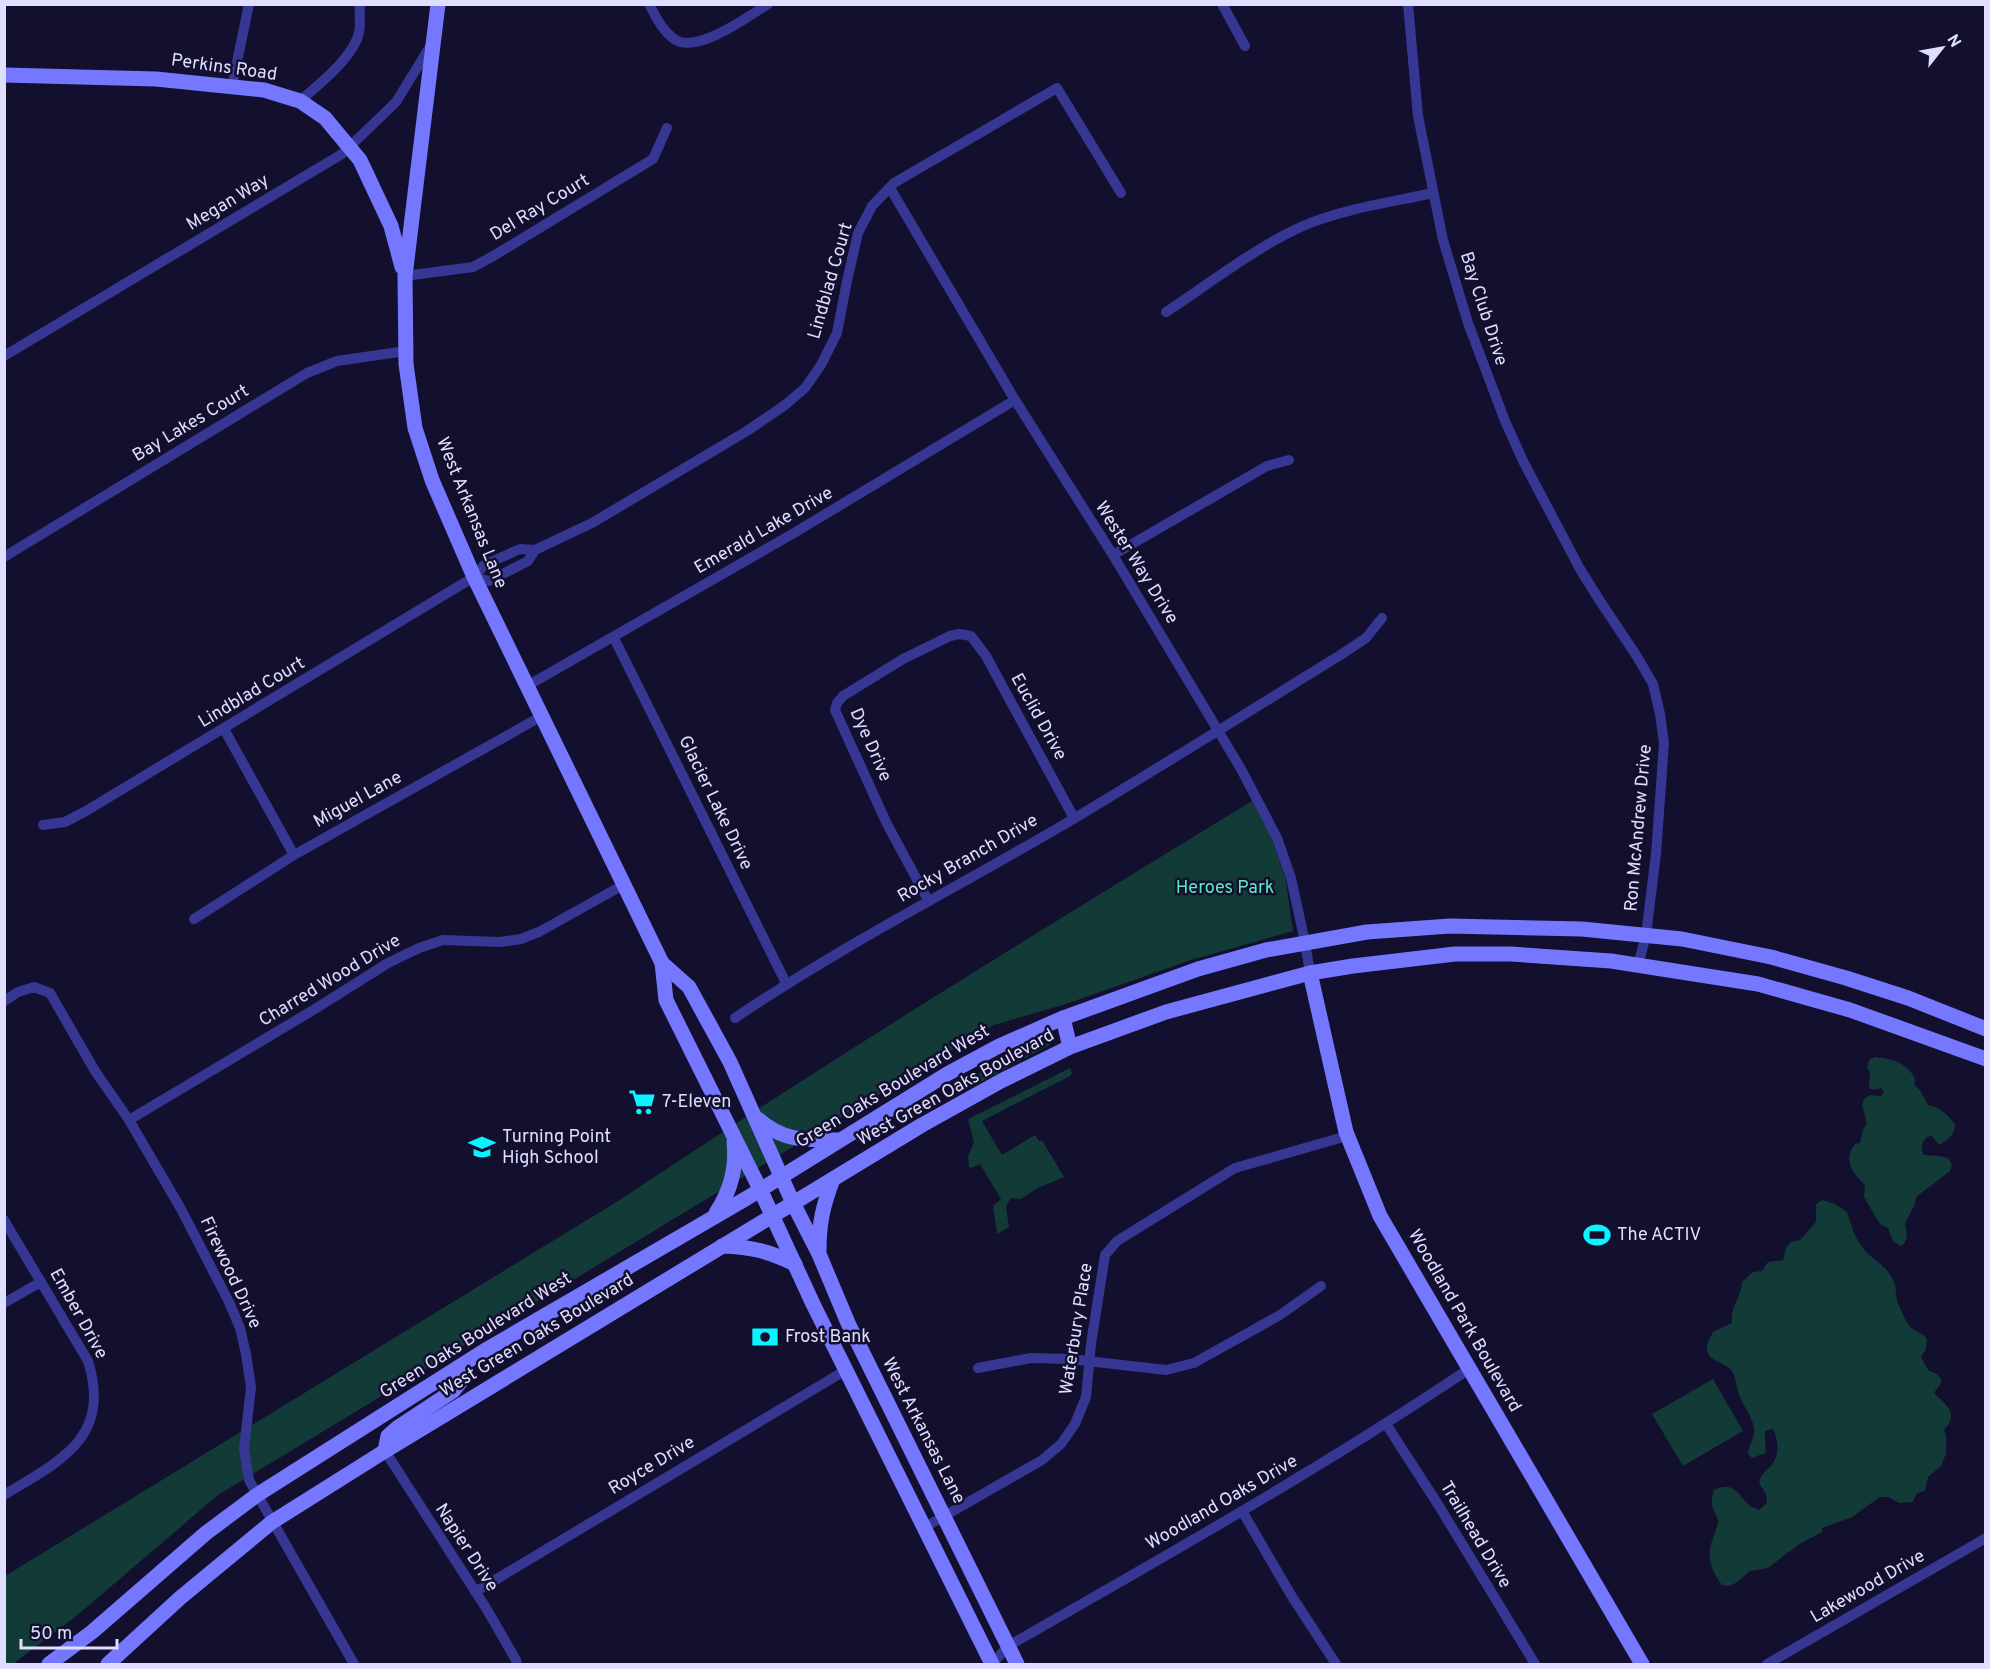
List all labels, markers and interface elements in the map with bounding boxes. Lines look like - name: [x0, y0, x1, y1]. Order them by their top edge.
- north arrow: [1912, 18, 1972, 78]
- text: N: [1942, 31, 1965, 51]
- street label: Perkins Road: [170, 49, 278, 87]
- street label: Megan Way: [183, 169, 273, 237]
- street label: Del Ray Court: [486, 169, 594, 247]
- street label: Lindblad Court: [803, 220, 859, 342]
- street label: Bay Club Drive: [1454, 249, 1512, 369]
- street label: Bay Lakes Court: [129, 380, 253, 468]
- street label: West Arkansas Lane: [430, 434, 512, 592]
- street label: Emerald Lake Drive: [691, 482, 837, 580]
- street label: Wester Way Drive: [1089, 497, 1183, 629]
- street label: Lindblad Court: [195, 652, 309, 734]
- street label: Euclid Drive: [1005, 669, 1071, 765]
- street label: Dye Drive: [844, 705, 896, 785]
- street label: Glacier Lake Drive: [673, 732, 757, 874]
- street label: Ron McAndrew Drive: [1620, 743, 1658, 913]
- street label: Miguel Lane: [310, 766, 406, 834]
- street label: Rocky Branch Drive: [894, 809, 1042, 909]
- park label: Heroes Park: [1176, 877, 1274, 900]
- street label: Charred Wood Drive: [255, 930, 405, 1032]
- street label: Green Oaks Boulevard West: [792, 1020, 994, 1154]
- street label: West Green Oaks Boulevard: [853, 1024, 1059, 1152]
- supermarket icon: 7-Eleven: [627, 1087, 657, 1117]
- place label: 7-Eleven: [662, 1091, 731, 1114]
- place label: Turning Point High School: [502, 1126, 611, 1170]
- school or university icon: Turning Point High School: [467, 1132, 497, 1162]
- street label: Firewood Drive: [194, 1213, 266, 1333]
- sports icon: The ACTIV: [1582, 1220, 1612, 1250]
- place label: The ACTIV: [1617, 1224, 1701, 1247]
- street label: Woodland Park Boulevard: [1402, 1225, 1526, 1417]
- street label: Waterbury Place: [1055, 1261, 1099, 1397]
- street label: Ember Drive: [44, 1265, 112, 1363]
- street label: Green Oaks Boulevard West: [376, 1267, 576, 1405]
- street label: West Green Oaks Boulevard: [436, 1269, 638, 1403]
- bank icon: Frost Bank: [750, 1322, 780, 1352]
- place label: Frost Bank: [785, 1326, 871, 1349]
- street label: West Arkansas Lane: [876, 1354, 970, 1508]
- street label: Royce Drive: [605, 1431, 699, 1501]
- street label: Woodland Oaks Drive: [1142, 1450, 1302, 1556]
- street label: Trailhead Drive: [1434, 1477, 1516, 1593]
- street label: Napier Drive: [429, 1500, 503, 1596]
- street label: Lakewood Drive: [1807, 1545, 1929, 1629]
- scale bar: [21, 1612, 117, 1650]
- text: 50 m: [30, 1623, 72, 1646]

